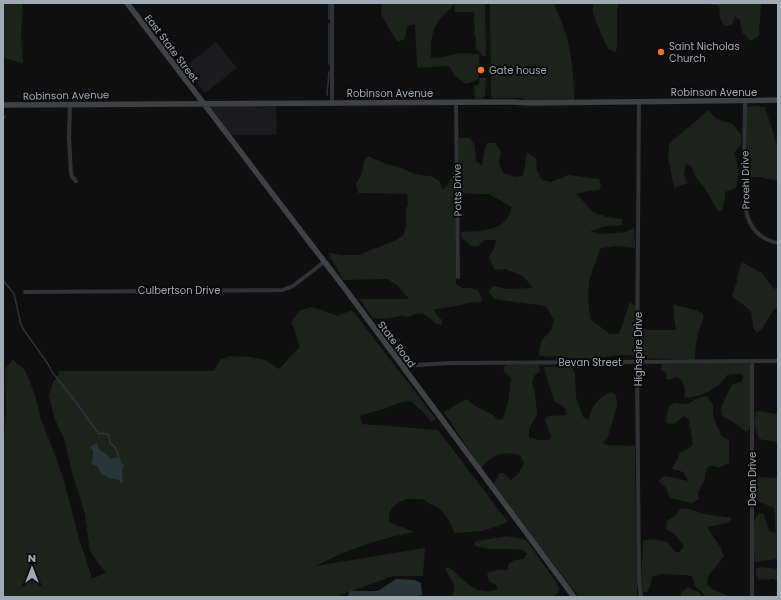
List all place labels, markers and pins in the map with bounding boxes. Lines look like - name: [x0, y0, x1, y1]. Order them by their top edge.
- place label: Saint Nicholas Church: [669, 39, 740, 66]
- marker: Saint Nicholas Church: [656, 47, 666, 57]
- place label: Gate house: [489, 63, 547, 78]
- marker: Gate house: [476, 65, 486, 75]

